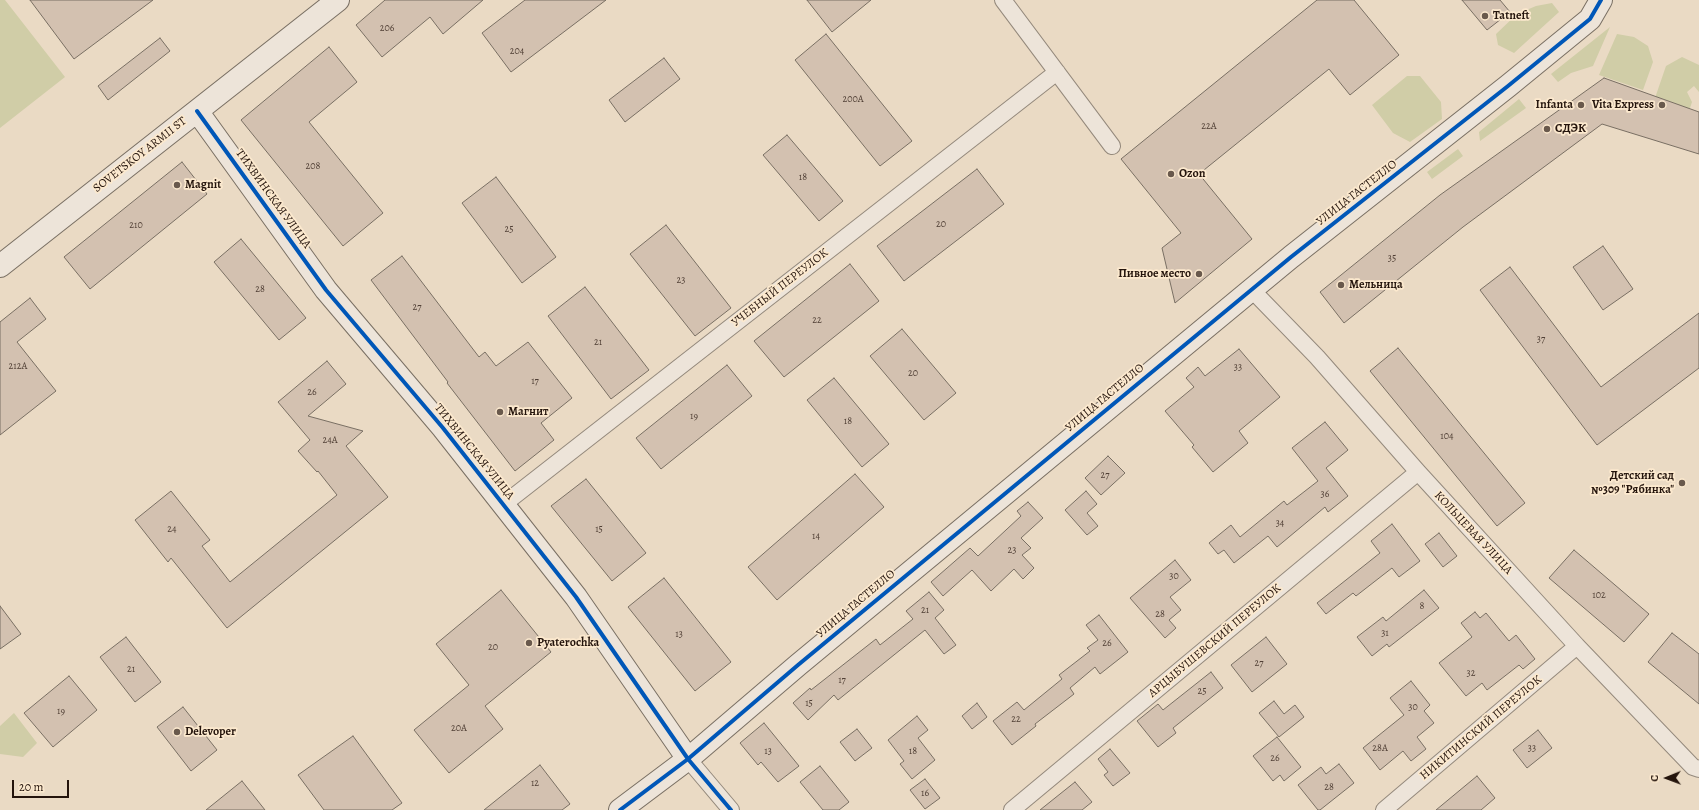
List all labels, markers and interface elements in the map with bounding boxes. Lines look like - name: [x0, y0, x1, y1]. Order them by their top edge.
- place label: Tatneft: [1493, 9, 1529, 23]
- marker: Tatneft: [1480, 11, 1490, 21]
- house number: 206: [380, 23, 394, 35]
- house number: 204: [510, 46, 524, 58]
- house number: 200А: [842, 94, 864, 106]
- place label: Infanta: [1536, 98, 1573, 112]
- place label: Vita Express: [1592, 98, 1654, 112]
- marker: Infanta: [1576, 100, 1586, 110]
- marker: Vita Express: [1657, 100, 1667, 110]
- street label: SOVETSKOY ARMII ST: [91, 114, 189, 196]
- house number: 22А: [1201, 121, 1217, 133]
- place label: СДЭК: [1555, 122, 1586, 136]
- marker: СДЭК: [1542, 124, 1552, 134]
- street label: ТИХВИНСКАЯ УЛИЦА: [232, 147, 314, 251]
- street label: УЛИЦА ГАСТЕЛЛО: [1314, 157, 1400, 229]
- house number: 208: [306, 161, 320, 173]
- place label: Ozon: [1179, 167, 1206, 181]
- marker: Ozon: [1166, 169, 1176, 179]
- house number: 18: [799, 172, 807, 184]
- place label: Magnit: [185, 178, 221, 192]
- marker: Magnit: [172, 180, 182, 190]
- house number: 20: [936, 219, 946, 231]
- house number: 210: [129, 220, 143, 232]
- house number: 25: [504, 224, 514, 236]
- street label: УЧЕБНЫЙ ПЕРЕУЛОК: [729, 246, 831, 330]
- house number: 35: [1388, 253, 1396, 265]
- place label: Пивное место: [1118, 267, 1191, 281]
- marker: Пивное место: [1194, 269, 1204, 279]
- house number: 23: [677, 275, 685, 287]
- place label: Мельница: [1349, 278, 1403, 292]
- marker: Мельница: [1336, 280, 1346, 290]
- house number: 28: [255, 284, 265, 296]
- house number: 27: [413, 302, 421, 314]
- house number: 22: [812, 315, 822, 327]
- house number: 37: [1537, 334, 1545, 346]
- house number: 21: [594, 337, 602, 349]
- house number: 212А: [9, 361, 27, 373]
- street label: УЛИЦА ГАСТЕЛЛО: [1063, 361, 1147, 435]
- house number: 33: [1234, 362, 1242, 374]
- house number: 20: [908, 368, 918, 380]
- house number: 17: [531, 376, 539, 388]
- house number: 26: [307, 387, 317, 399]
- street label: ТИХВИНСКАЯ УЛИЦА: [431, 401, 517, 503]
- place label: Магнит: [508, 405, 549, 419]
- marker: Магнит: [495, 407, 505, 417]
- house number: 19: [690, 411, 698, 423]
- house number: 18: [844, 416, 852, 428]
- house number: 104: [1440, 431, 1454, 443]
- house number: 24А: [322, 435, 338, 447]
- place label: Детский сад №309 "Рябинка": [1591, 469, 1674, 497]
- house number: 27: [1101, 470, 1109, 482]
- marker: Детский сад №309 "Рябинка": [1677, 478, 1687, 488]
- house number: 36: [1321, 489, 1329, 501]
- street label: КОЛЬЦЕВАЯ УЛИЦА: [1431, 489, 1515, 577]
- house number: 34: [1276, 518, 1284, 530]
- house number: 24: [167, 524, 177, 536]
- house number: 15: [595, 524, 603, 536]
- house number: 14: [812, 531, 820, 543]
- house number: 23: [1008, 545, 1016, 557]
- street label: УЛИЦА ГАСТЕЛЛО: [814, 567, 898, 641]
- house number: 30: [1169, 571, 1179, 583]
- street label: АРЦЫБУШЕВСКИЙ ПЕРЕУЛОК: [1146, 581, 1284, 701]
- house number: 102: [1592, 590, 1606, 602]
- house number: 8: [1420, 601, 1424, 613]
- house number: 21: [921, 605, 929, 617]
- house number: 28: [1155, 609, 1165, 621]
- house number: 31: [1381, 628, 1389, 640]
- house number: 13: [675, 629, 683, 641]
- place label: Pyaterochka: [537, 636, 599, 650]
- marker: Pyaterochka: [524, 638, 534, 648]
- house number: 26: [1102, 638, 1112, 650]
- house number: 20: [488, 642, 498, 654]
- house number: 27: [1255, 658, 1263, 670]
- house number: 21: [127, 664, 135, 676]
- house number: 32: [1467, 668, 1475, 680]
- street label: НИКИТИНСКИЙ ПЕРЕУЛОК: [1417, 673, 1545, 783]
- house number: 17: [838, 675, 846, 687]
- house number: 25: [1197, 686, 1207, 698]
- house number: 15: [805, 698, 813, 710]
- house number: 30: [1408, 702, 1418, 714]
- house number: 19: [57, 706, 65, 718]
- house number: 22: [1011, 714, 1021, 726]
- house number: 20А: [451, 723, 467, 735]
- place label: Delevoper: [185, 725, 236, 739]
- marker: Delevoper: [172, 727, 182, 737]
- house number: 28А: [1372, 743, 1388, 755]
- house number: 33: [1528, 743, 1536, 755]
- house number: 13: [764, 746, 772, 758]
- house number: 18: [909, 746, 917, 758]
- house number: 26: [1270, 753, 1280, 765]
- north arrow: [1647, 758, 1687, 798]
- scale bar: [14, 772, 71, 798]
- text: С: [1647, 775, 1662, 782]
- house number: 12: [531, 778, 539, 790]
- text: 20 m: [19, 779, 43, 795]
- house number: 28: [1324, 782, 1334, 794]
- house number: 16: [921, 788, 929, 800]

